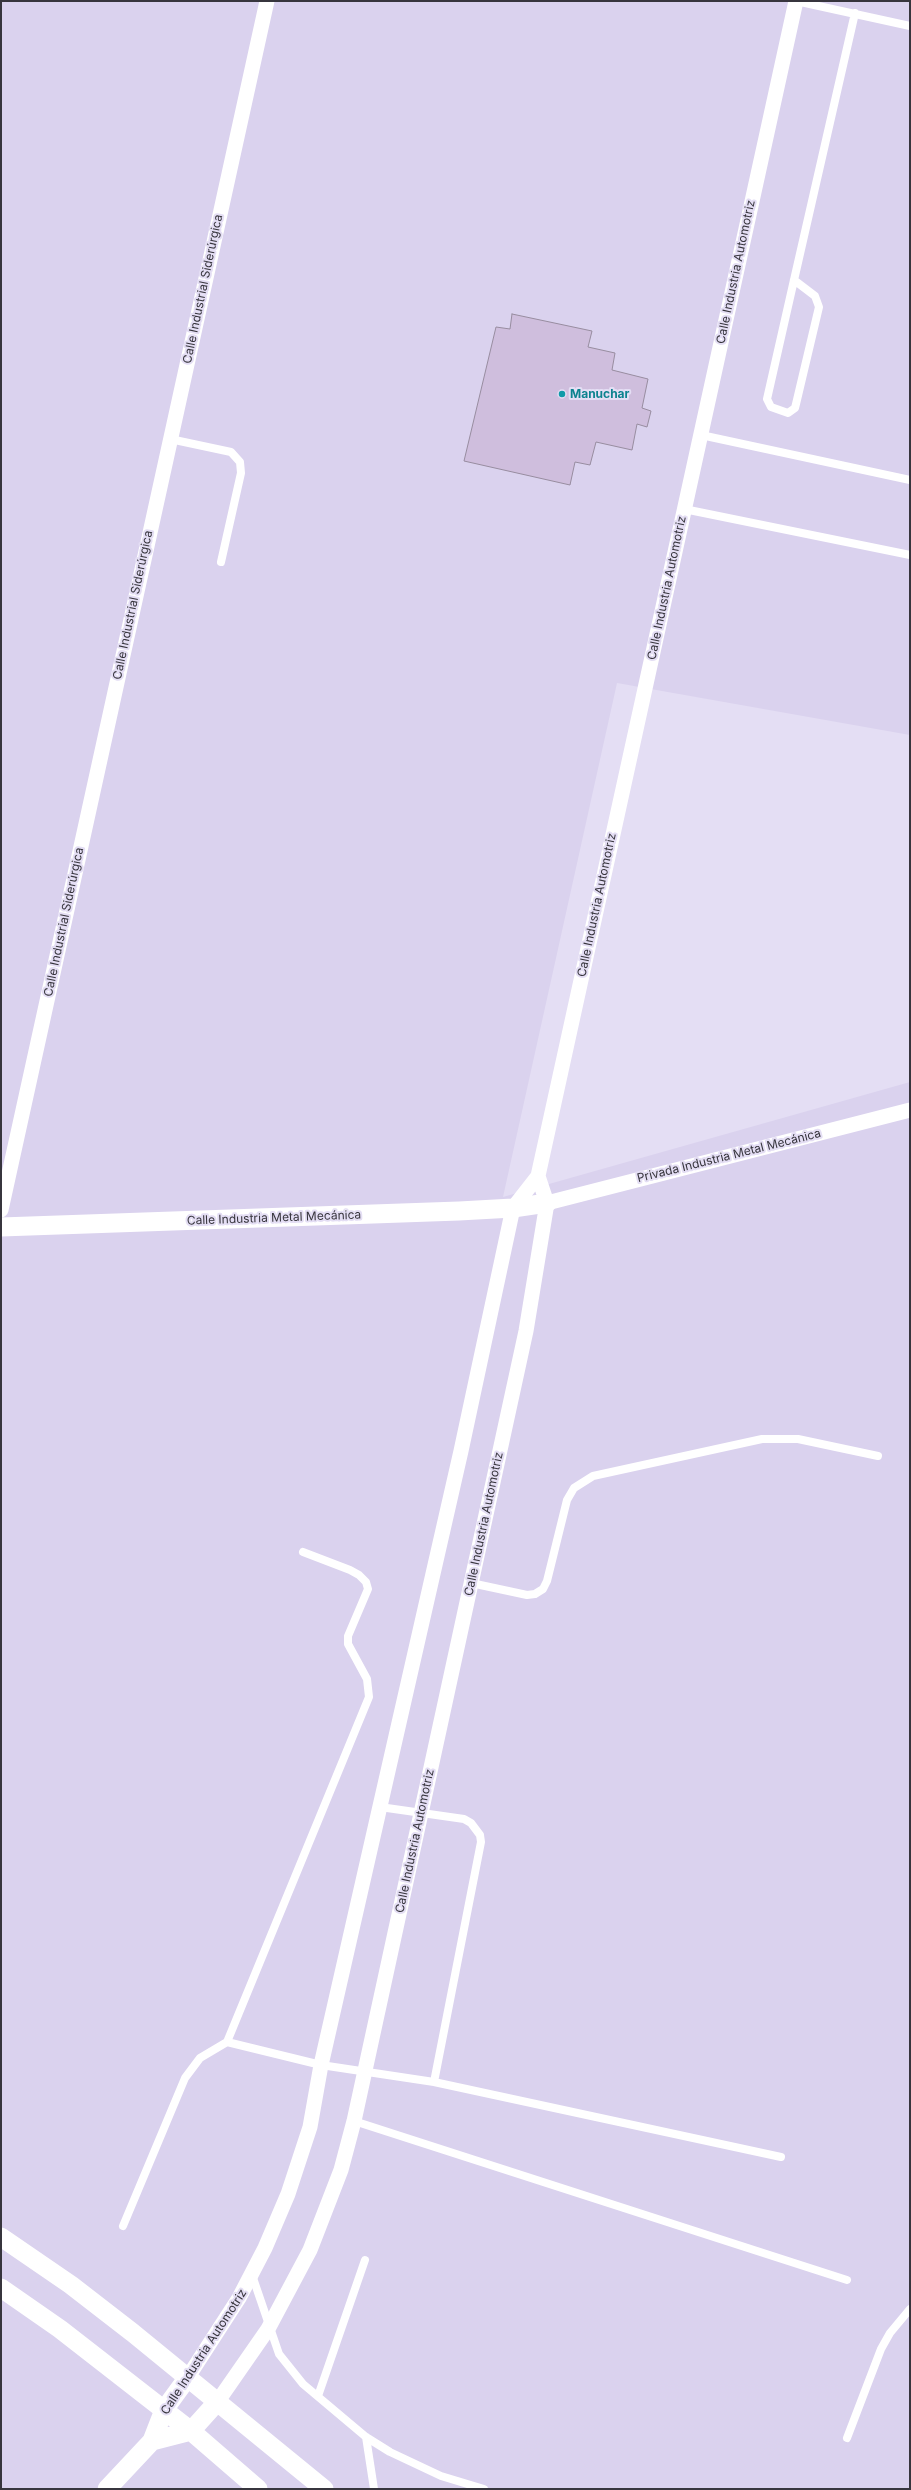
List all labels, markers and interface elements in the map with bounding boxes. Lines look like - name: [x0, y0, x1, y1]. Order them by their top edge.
- street label: Calle Industria Automotriz: [714, 199, 758, 345]
- street label: Calle Industrial Siderúrgica: [180, 213, 226, 365]
- place label: Manuchar: [570, 387, 629, 401]
- marker: Manuchar: [557, 389, 567, 399]
- street label: Calle Industria Automotriz: [645, 515, 689, 661]
- street label: Calle Industrial Siderúrgica: [110, 529, 156, 681]
- street label: Calle Industria Automotriz: [575, 832, 619, 978]
- street label: Calle Industrial Siderúrgica: [41, 846, 87, 998]
- street label: Privada Industria Metal Mecánica: [636, 1126, 822, 1186]
- street label: Calle Industria Metal Mecánica: [187, 1208, 361, 1228]
- street label: Calle Industria Automotriz: [462, 1451, 506, 1597]
- street label: Calle Industria Automotriz: [393, 1768, 437, 1914]
- street label: Calle Industria Automotriz: [158, 2287, 250, 2417]

